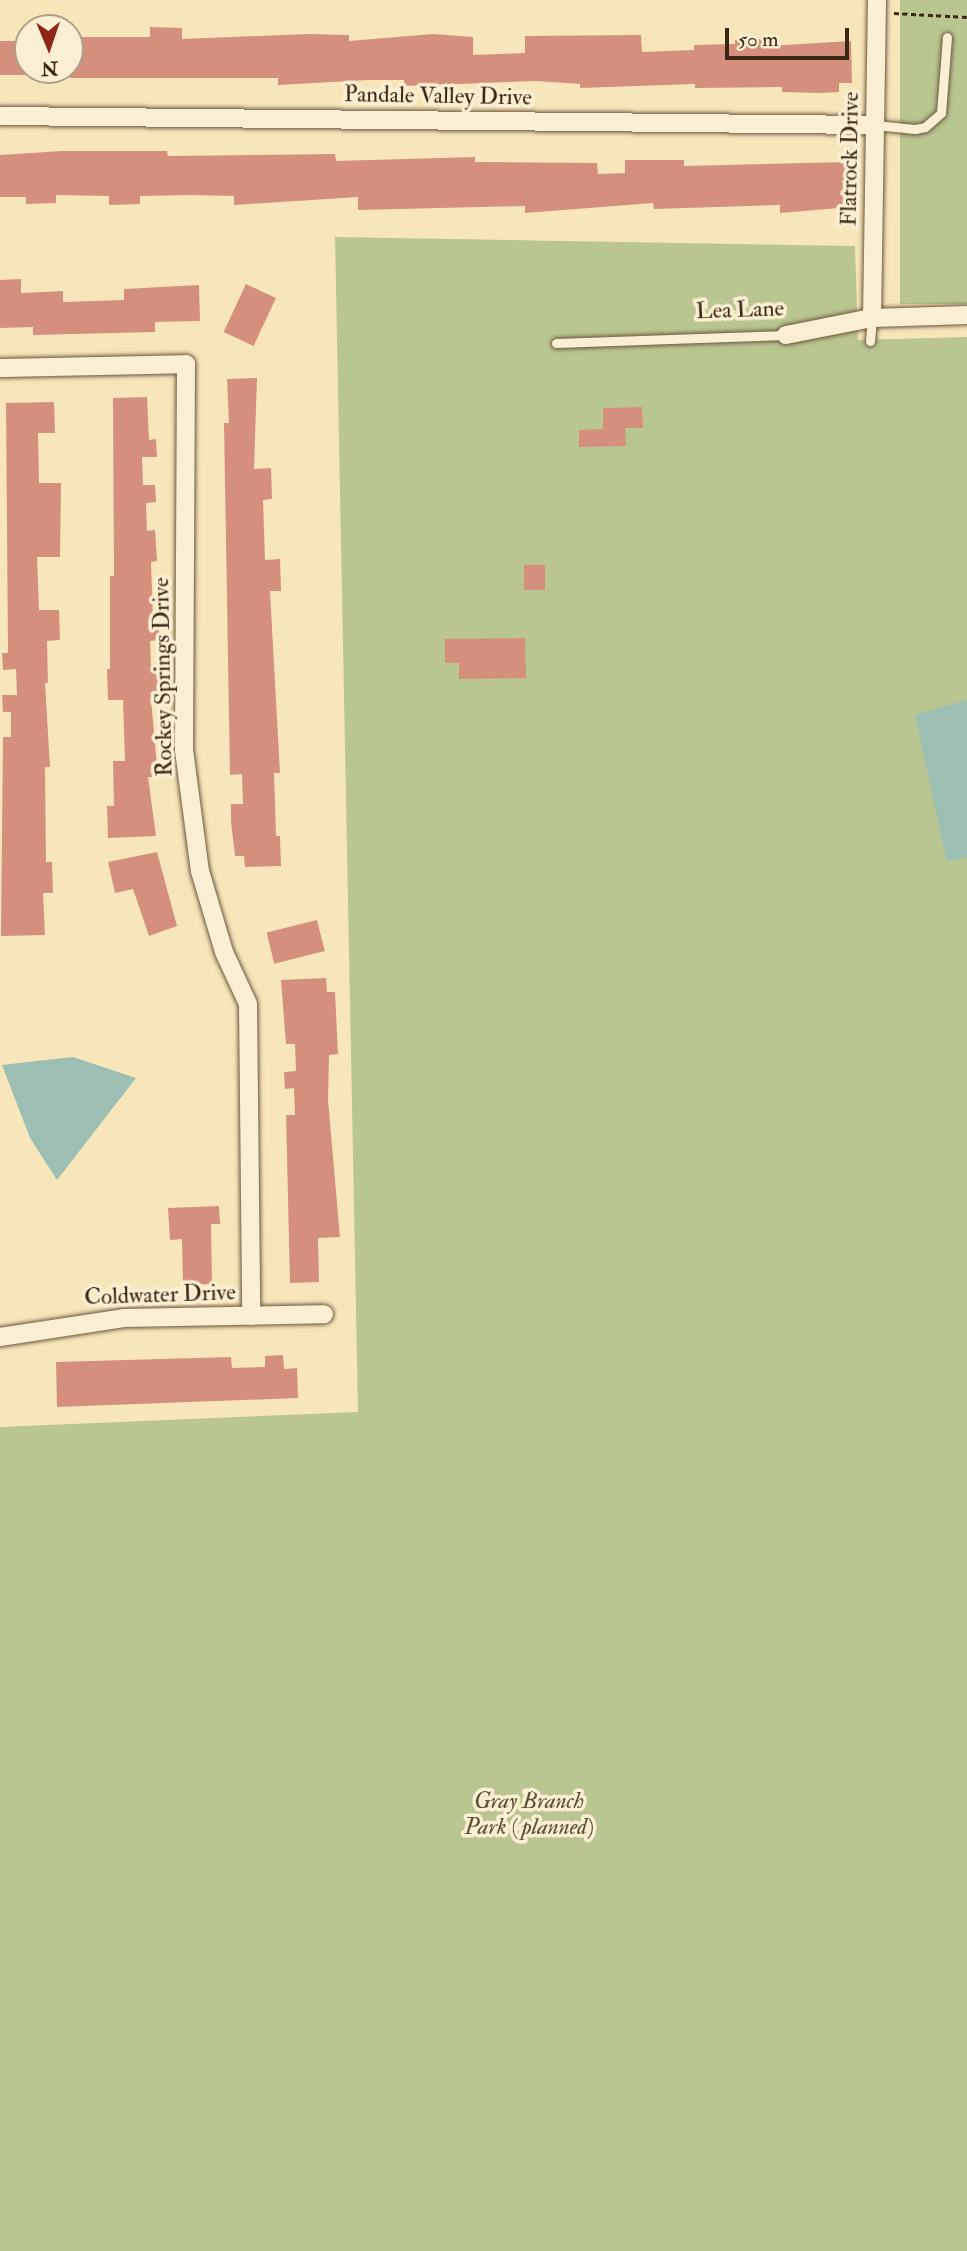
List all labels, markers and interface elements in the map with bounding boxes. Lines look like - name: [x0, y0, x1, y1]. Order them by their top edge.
- north arrow: [14, 14, 84, 84]
- scale bar: [729, 14, 853, 58]
- text: 50 m: [738, 26, 779, 53]
- text: N: [41, 56, 59, 80]
- street label: Pandale Valley Drive: [344, 81, 532, 111]
- street label: Flatrock Drive: [835, 91, 865, 227]
- street label: Lea Lane: [695, 295, 785, 325]
- street label: Rockey Springs Drive: [147, 577, 179, 777]
- street label: Coldwater Drive: [84, 1279, 236, 1311]
- park label: Gray Branch Park (planned): [464, 1787, 594, 1841]

